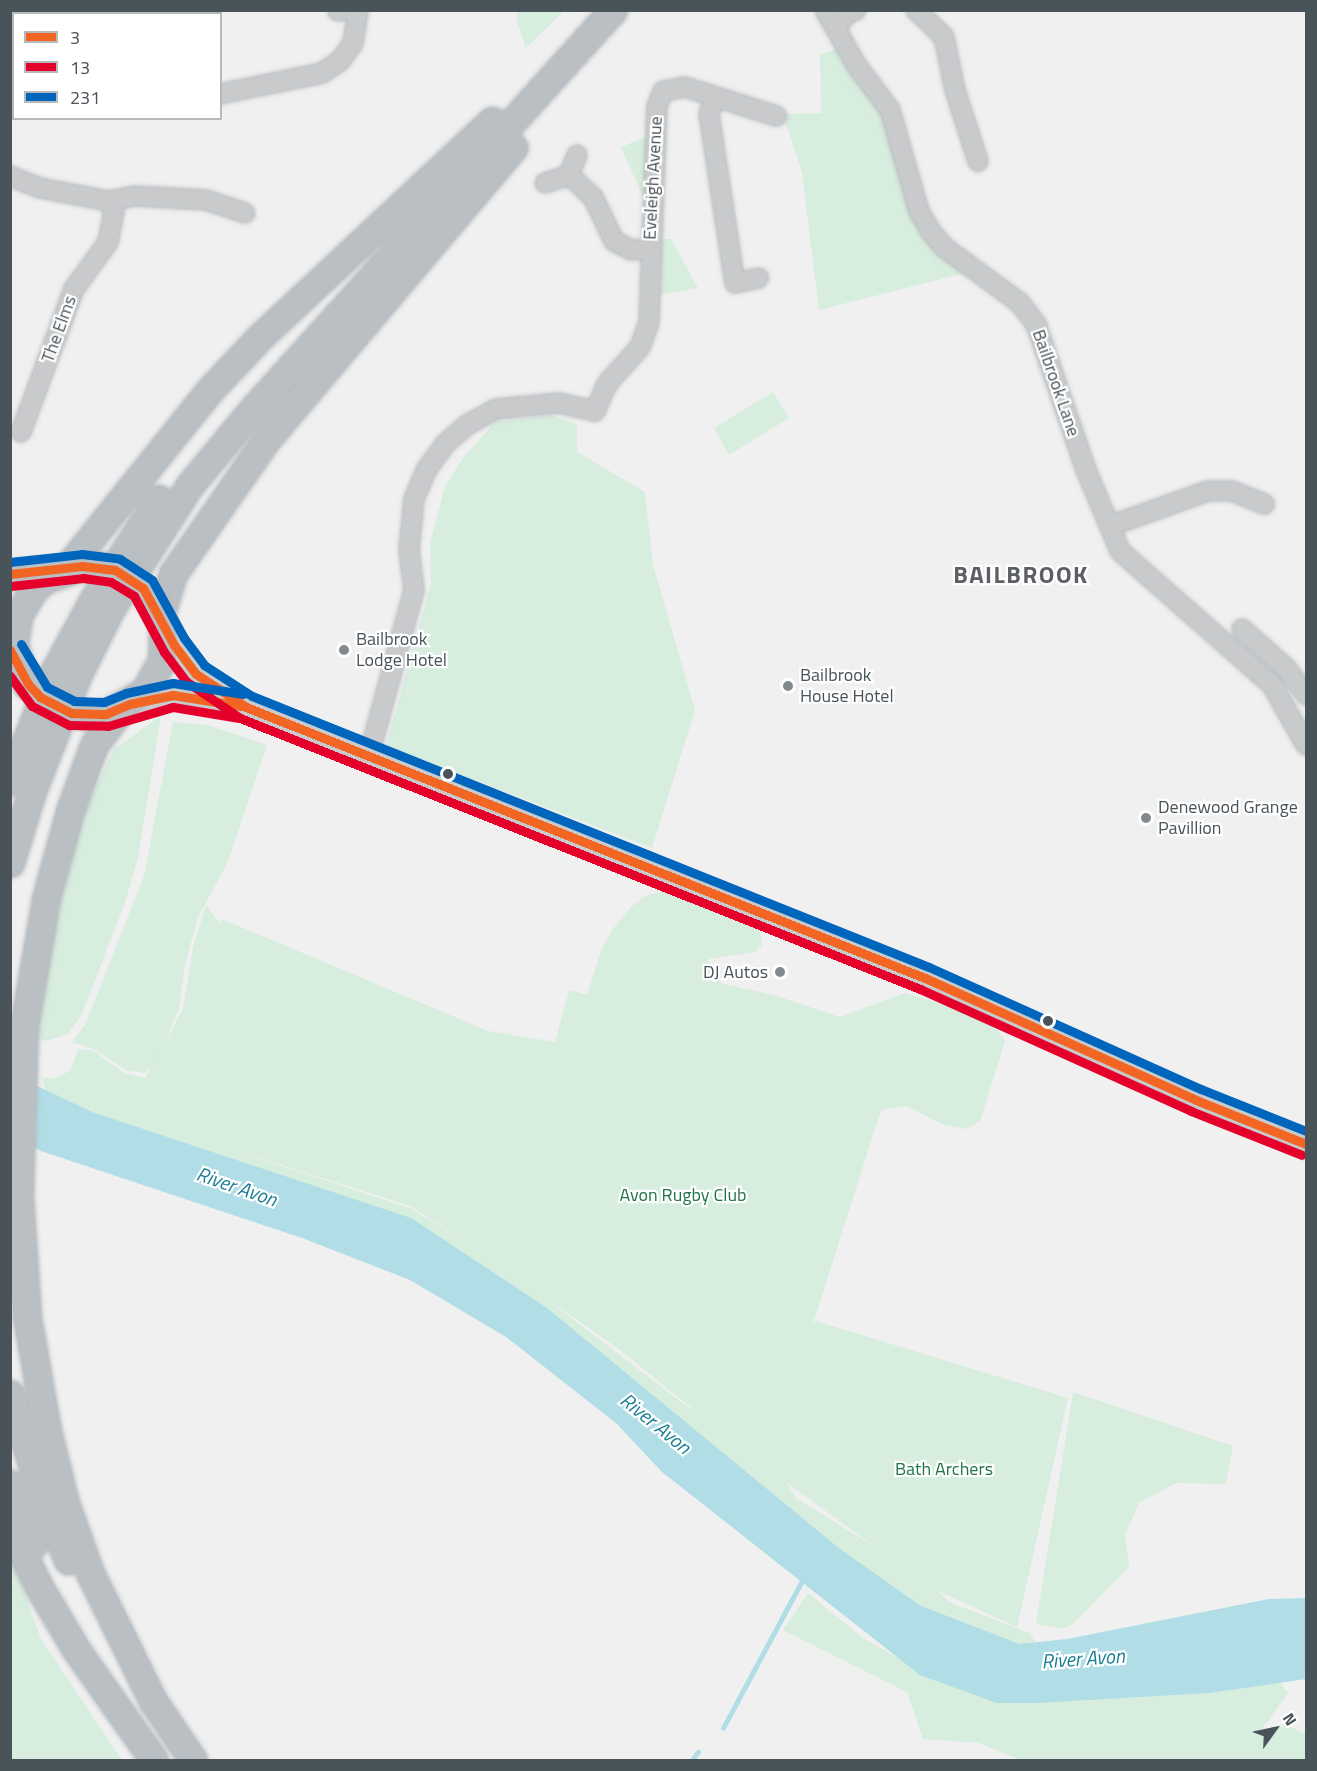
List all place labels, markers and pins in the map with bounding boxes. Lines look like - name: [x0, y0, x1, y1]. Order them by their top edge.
- place label: Bailbrook Lodge Hotel: [356, 629, 447, 672]
- marker: Bailbrook Lodge Hotel: [337, 643, 351, 657]
- place label: Bailbrook House Hotel: [800, 665, 894, 708]
- marker: Bailbrook House Hotel: [781, 679, 795, 693]
- unlabelled marker: [442, 768, 454, 780]
- place label: Denewood Grange Pavillion: [1158, 797, 1298, 840]
- marker: Denewood Grange Pavillion: [1139, 811, 1153, 825]
- place label: DJ Autos: [703, 961, 768, 983]
- marker: DJ Autos: [773, 965, 787, 979]
- unlabelled marker: [1042, 1015, 1054, 1027]

